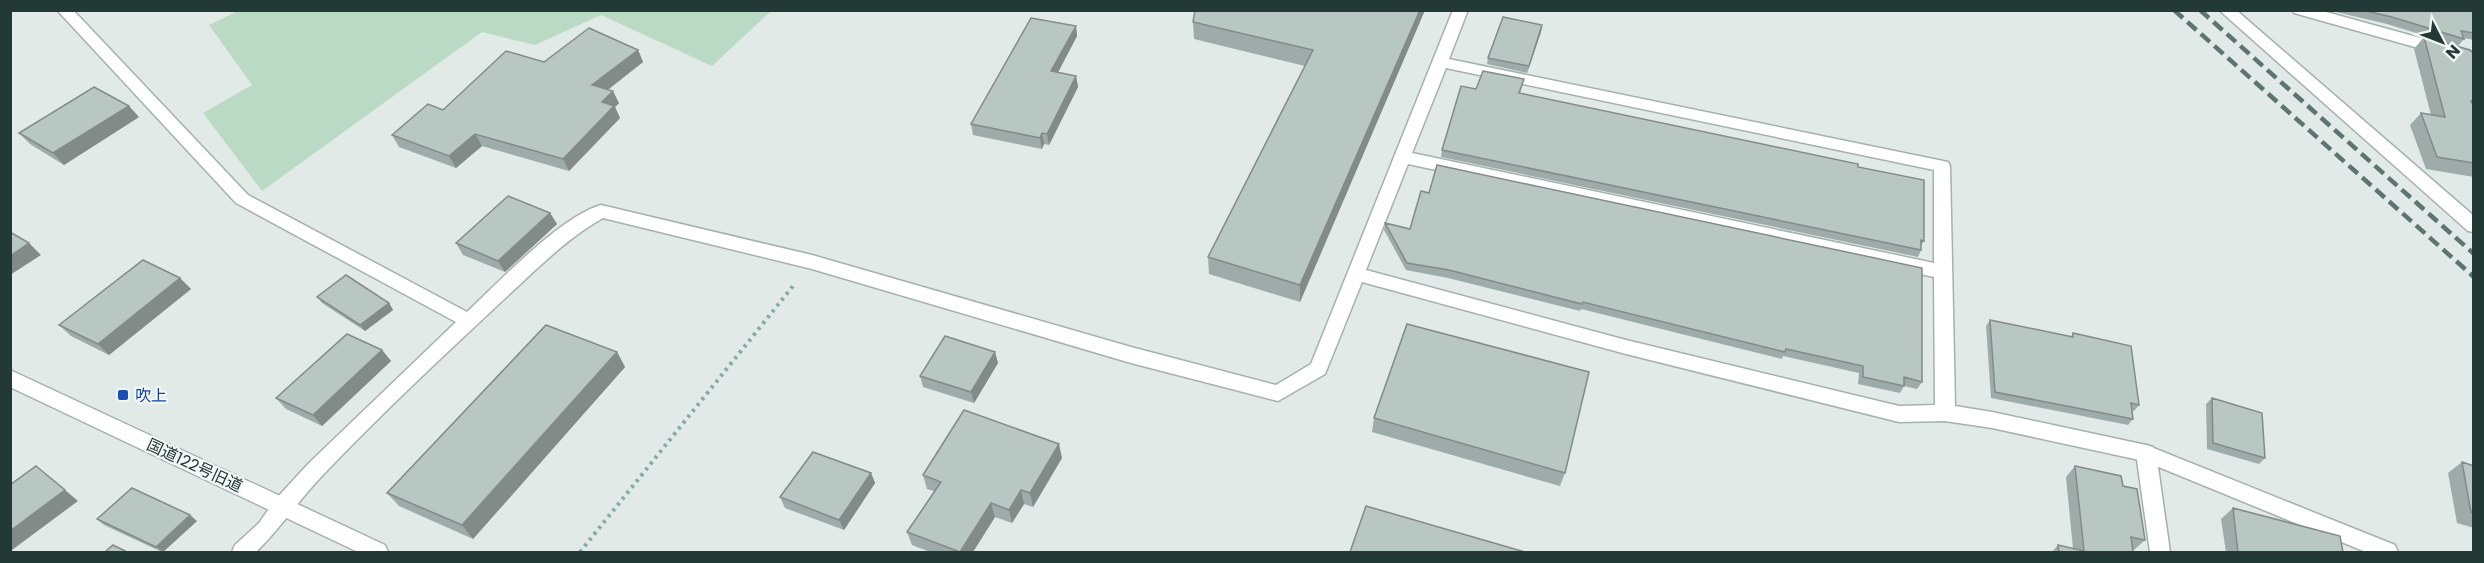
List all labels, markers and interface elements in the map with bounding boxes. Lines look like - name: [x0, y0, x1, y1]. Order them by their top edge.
- north arrow: [2412, 12, 2472, 72]
- text: N: [2440, 40, 2465, 64]
- place label: 吹上: [135, 384, 167, 407]
- marker: 吹上: [116, 388, 130, 402]
- street label: 国道122号旧道: [143, 433, 247, 498]

